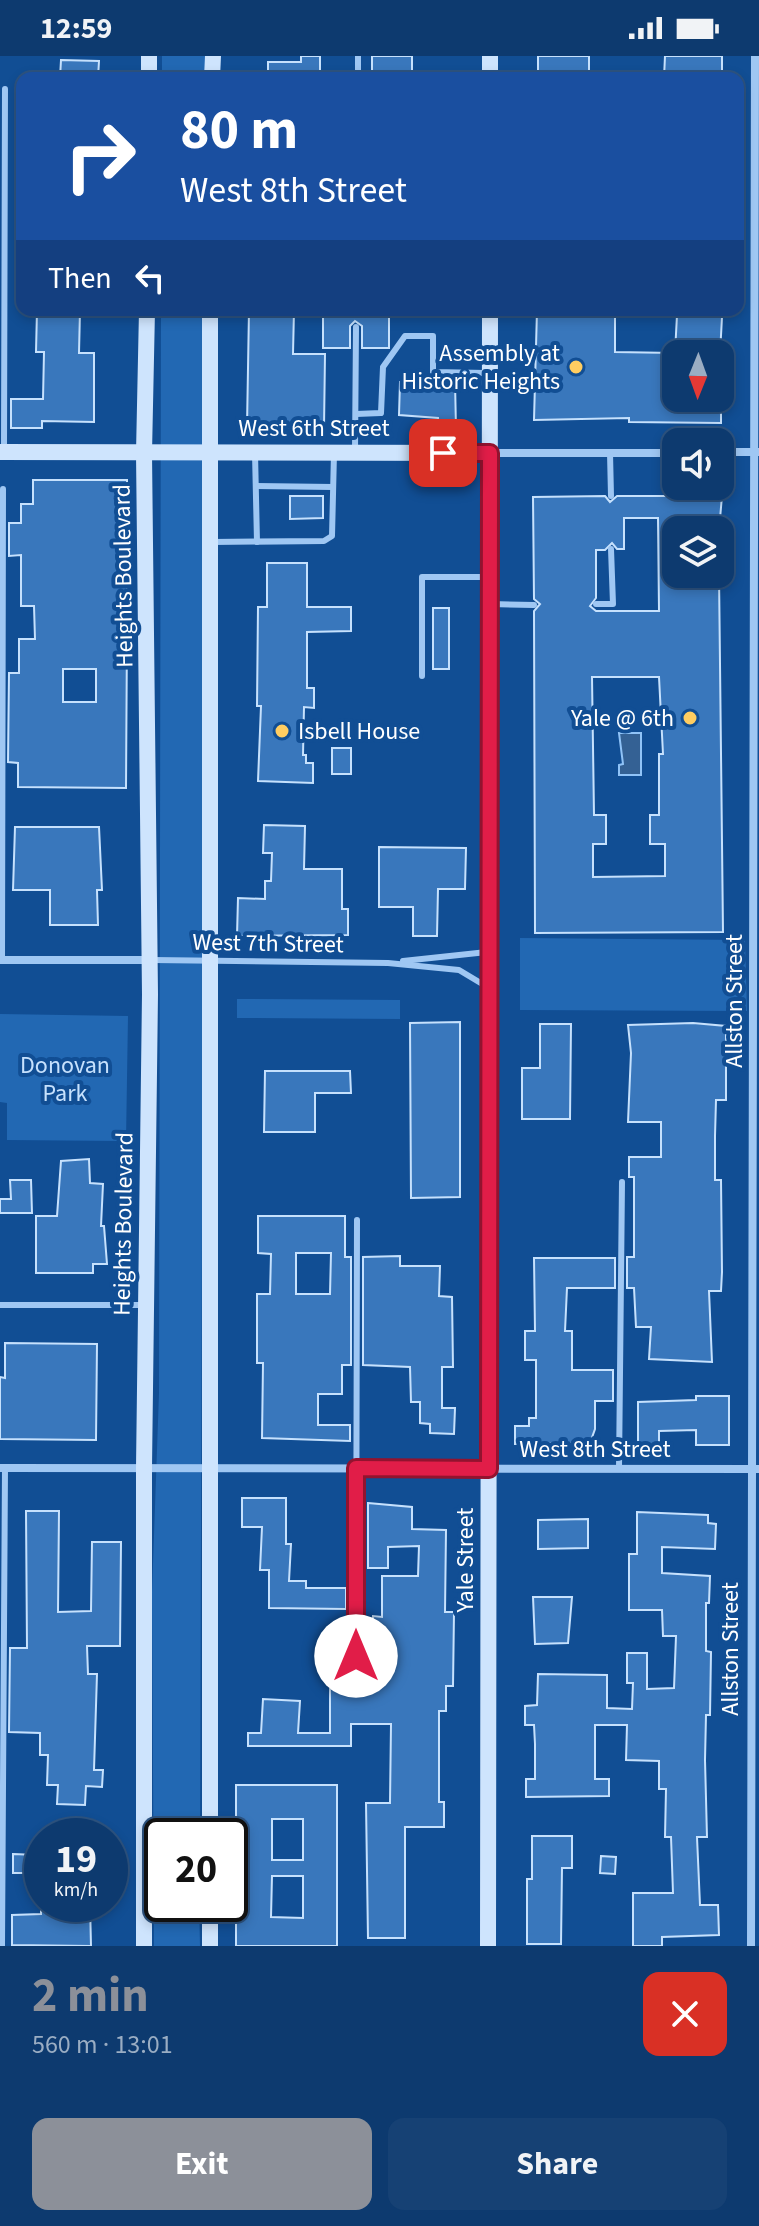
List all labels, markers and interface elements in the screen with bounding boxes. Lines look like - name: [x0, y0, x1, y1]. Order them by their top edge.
- text: 12:59: [40, 7, 112, 50]
- text: 80 m: [180, 91, 298, 170]
- icon: right: [48, 104, 152, 208]
- text: West 8th Street: [180, 165, 407, 216]
- icon: left: [128, 256, 172, 300]
- text: Then: [48, 257, 112, 300]
- place label: Assembly at Historic Heights: [402, 336, 560, 399]
- north arrow: [662, 340, 734, 412]
- map controls: [662, 340, 734, 588]
- marker: Assembly at Historic Heights: [567, 358, 585, 376]
- street label: West 6th Street: [238, 411, 390, 446]
- pin: [409, 419, 477, 487]
- button: sound: [662, 428, 734, 500]
- icon: arrive: [421, 431, 465, 475]
- street label: Heights Boulevard: [104, 484, 143, 668]
- button: layers: [662, 516, 734, 588]
- place label: Yale @ 6th: [570, 701, 674, 736]
- marker: Yale @ 6th: [681, 709, 699, 727]
- place label: Isbell House: [298, 714, 420, 749]
- marker: Isbell House: [273, 722, 291, 740]
- street label: West 7th Street: [192, 925, 344, 962]
- street label: Allston Street: [717, 934, 752, 1068]
- park label: Donovan Park: [20, 1048, 110, 1111]
- street label: Heights Boulevard: [104, 1132, 143, 1316]
- street label: West 8th Street: [519, 1432, 671, 1467]
- street label: Yale Street: [448, 1508, 483, 1613]
- street label: Allston Street: [713, 1582, 748, 1716]
- position arrow: [314, 1614, 398, 1698]
- speed limit sign: 20: [144, 1818, 248, 1922]
- text: 19: [55, 1831, 97, 1888]
- text: km/h: [54, 1876, 98, 1904]
- text: 2 min: [32, 1962, 149, 2030]
- button: close: [643, 1972, 727, 2056]
- text: 560 m · 13:01: [32, 2026, 173, 2063]
- button: Exit: [32, 2118, 372, 2210]
- button: Share: [388, 2118, 727, 2210]

